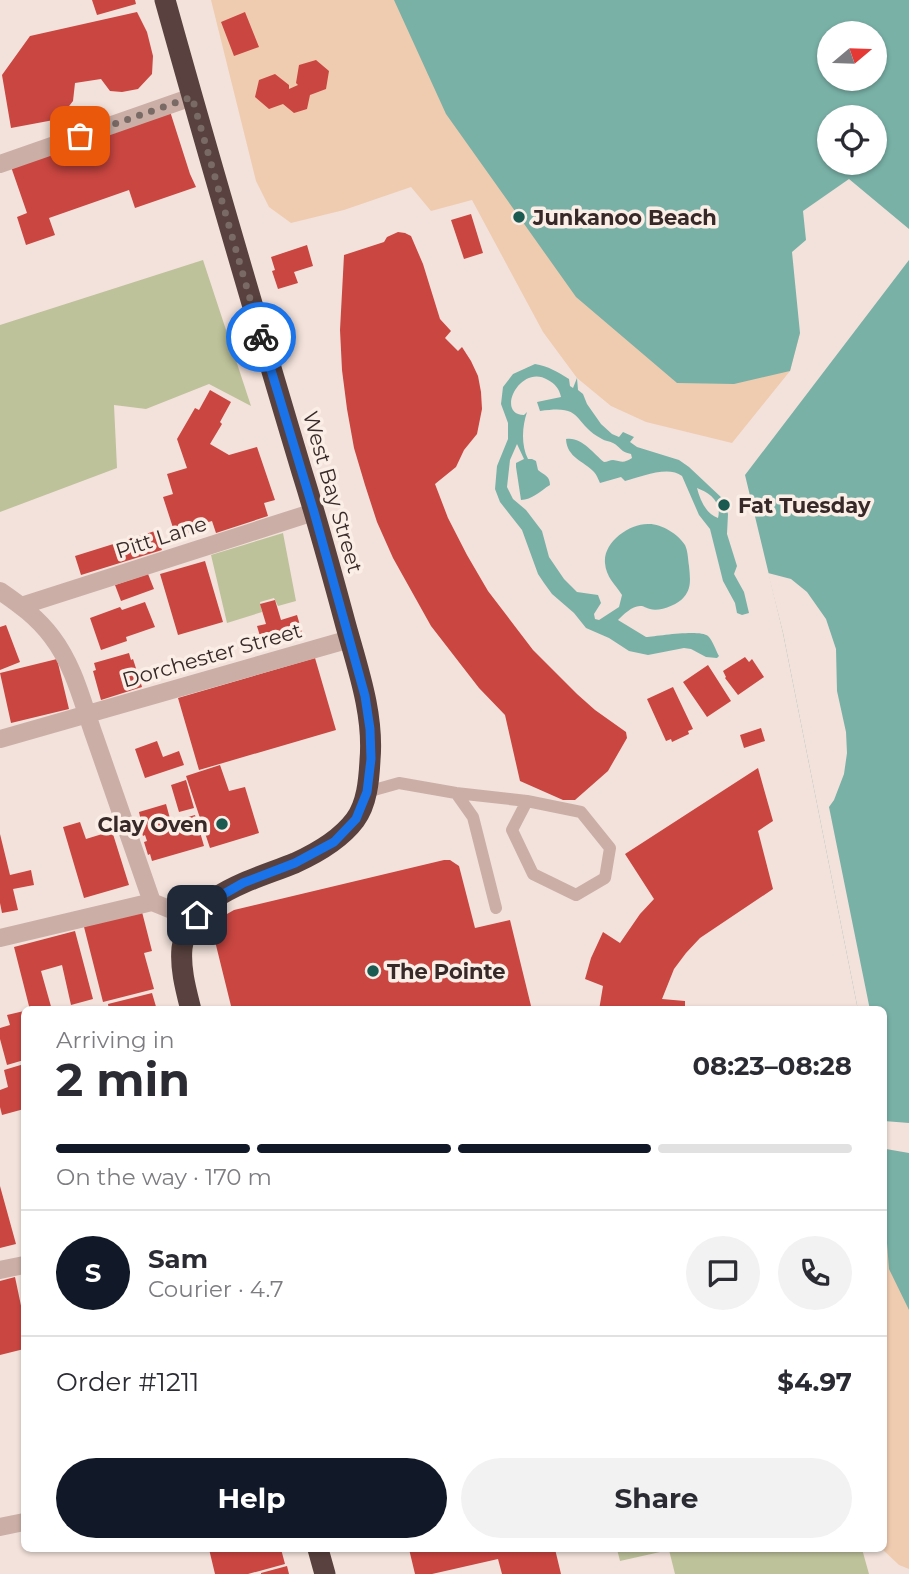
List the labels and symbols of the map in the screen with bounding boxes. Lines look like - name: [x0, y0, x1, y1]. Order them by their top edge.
- north arrow: [817, 21, 887, 91]
- pin: [50, 106, 110, 166]
- place label: Junkanoo Beach: [532, 205, 717, 230]
- marker: Junkanoo Beach: [511, 209, 527, 225]
- courier: [226, 302, 296, 372]
- street label: West Bay Street: [298, 408, 368, 576]
- place label: Fat Tuesday: [738, 493, 871, 518]
- marker: Fat Tuesday: [716, 497, 732, 513]
- street label: Pitt Lane: [112, 511, 210, 563]
- street label: Dorchester Street: [119, 617, 305, 693]
- place label: Clay Oven: [97, 812, 208, 837]
- marker: Clay Oven: [214, 816, 230, 832]
- pin: [167, 885, 227, 945]
- place label: The Pointe: [387, 959, 506, 984]
- marker: The Pointe: [365, 963, 381, 979]

